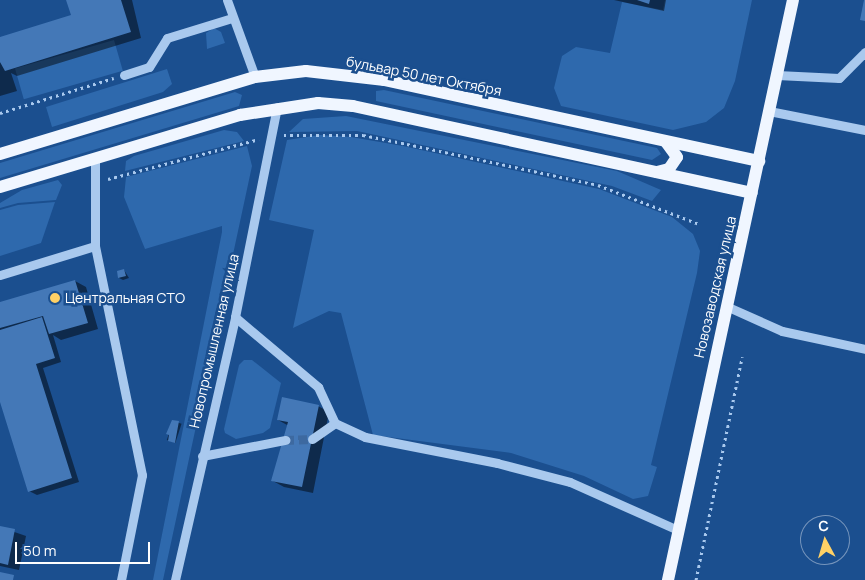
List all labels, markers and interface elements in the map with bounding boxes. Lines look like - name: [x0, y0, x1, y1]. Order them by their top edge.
- street label: бульвар 50 лет Октября: [345, 53, 503, 99]
- street label: Новозаводская улица: [690, 214, 740, 360]
- street label: Новопромышленная улица: [186, 252, 242, 430]
- place label: Центральная СТО: [65, 290, 185, 306]
- marker: Центральная СТО: [49, 292, 61, 304]
- north arrow: [800, 515, 850, 565]
- text: С: [817, 516, 830, 536]
- scale bar: [18, 532, 152, 564]
- text: 50 m: [23, 540, 57, 561]

